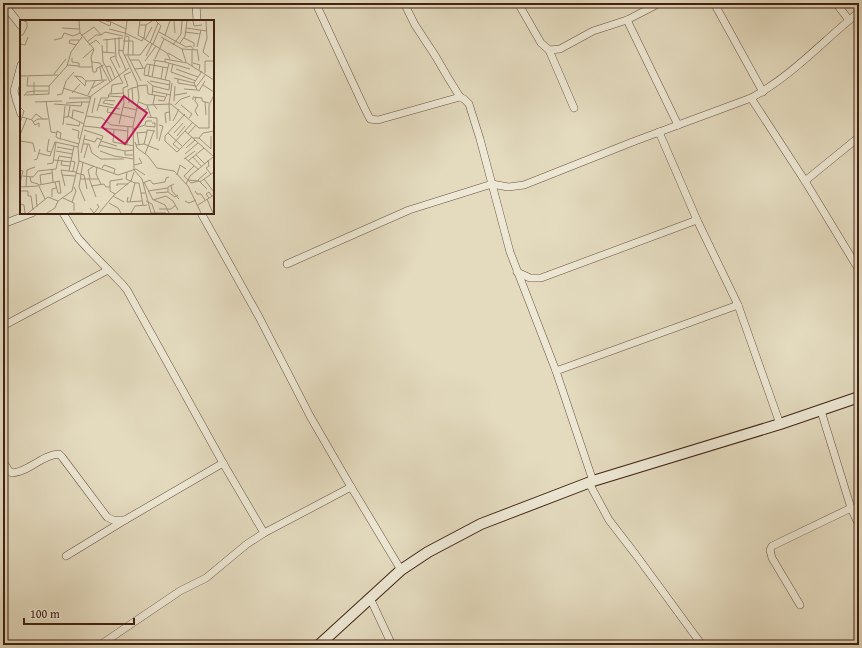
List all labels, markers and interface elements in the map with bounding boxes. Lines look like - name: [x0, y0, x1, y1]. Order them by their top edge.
- inset map: [20, 20, 214, 214]
- scale bar: [24, 600, 134, 626]
- text: 100 m: [30, 605, 60, 622]

